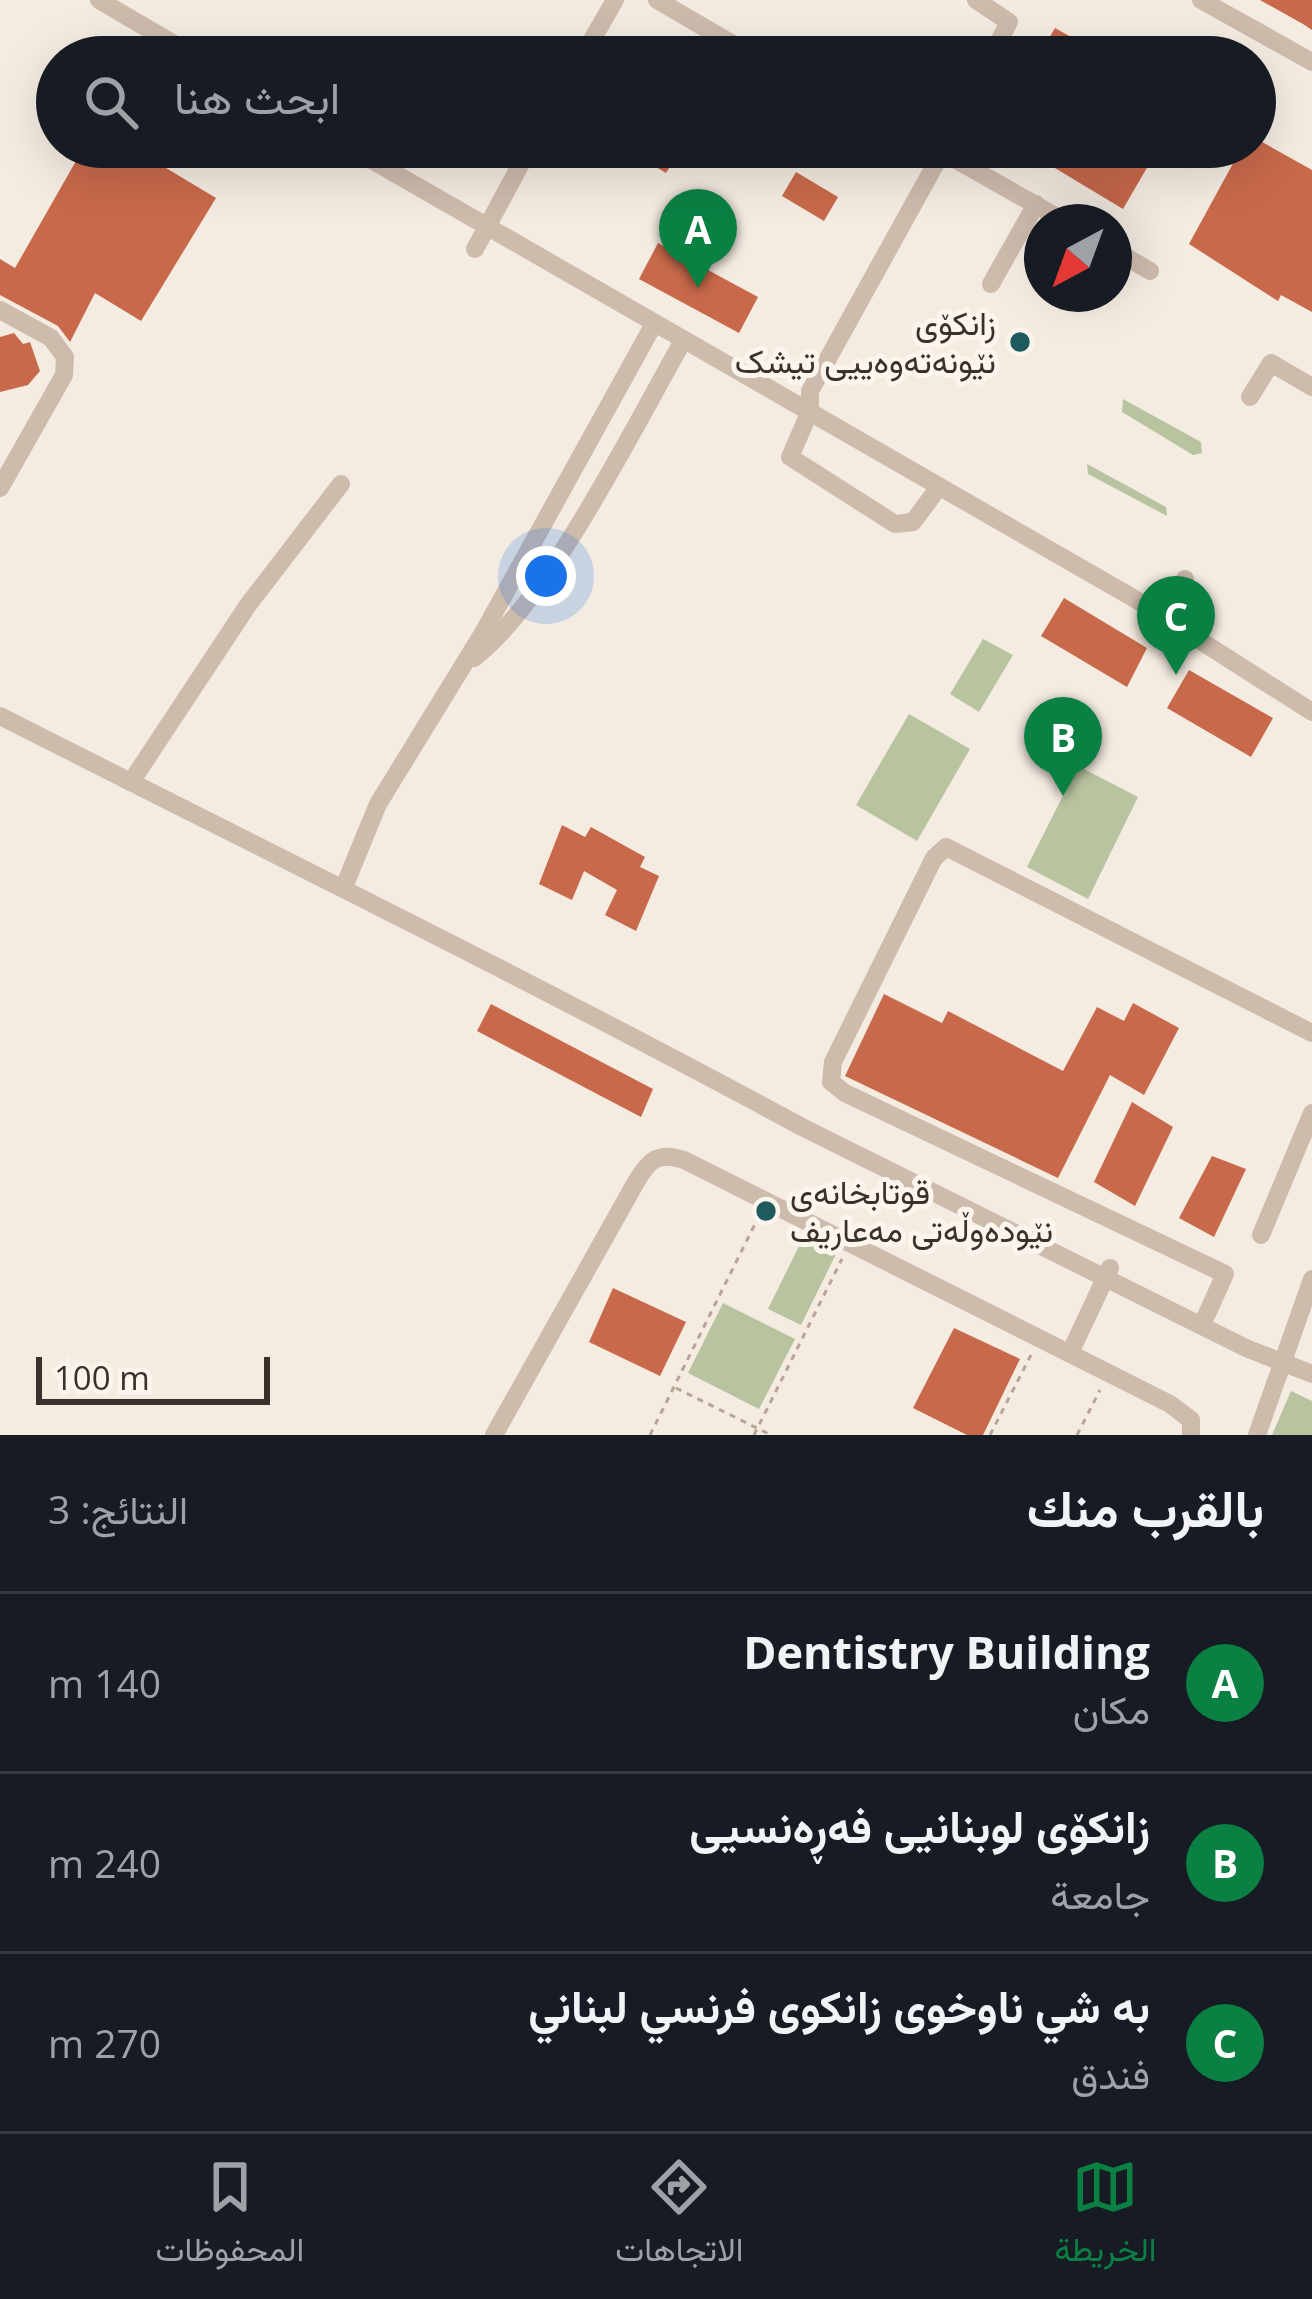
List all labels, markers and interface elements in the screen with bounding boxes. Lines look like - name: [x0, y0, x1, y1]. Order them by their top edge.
- search box: [36, 36, 1276, 168]
- text: ابحث هنا: [174, 66, 340, 127]
- icon: search: [78, 69, 144, 135]
- pin: A: [659, 189, 737, 288]
- north arrow: [1024, 204, 1132, 312]
- place label: زانکۆی نێونەتەوەییی تیشک: [735, 300, 996, 383]
- marker: زانکۆی نێونەتەوەییی تیشک: [1007, 329, 1033, 355]
- your location: [516, 546, 576, 606]
- pin: C: [1137, 576, 1215, 675]
- pin: B: [1024, 697, 1102, 796]
- place label: قوتابخانەی نێودەوڵەتی مەعاریف: [790, 1169, 1053, 1252]
- marker: قوتابخانەی نێودەوڵەتی مەعاریف: [753, 1198, 779, 1224]
- scale bar: [36, 1351, 270, 1404]
- text: 100 m: [54, 1355, 150, 1400]
- text: بالقرب منك: [1027, 1472, 1264, 1542]
- text: النتائج: 3: [48, 1482, 188, 1535]
- text: Dentistry Building: [743, 1621, 1150, 1682]
- text: 140 m: [48, 1656, 161, 1709]
- text: A: [1212, 1656, 1238, 1709]
- text: مكان: [1073, 1682, 1150, 1735]
- text: زانکۆی لوبنانیی فەڕەنسیی: [689, 1795, 1150, 1856]
- text: 240 m: [48, 1836, 161, 1889]
- text: B: [1212, 1836, 1238, 1889]
- text: جامعة: [1050, 1867, 1150, 1920]
- text: به شي ناوخوى زانكوى فرنسي لبناني: [528, 1975, 1150, 2036]
- text: 270 m: [48, 2016, 161, 2069]
- text: C: [1213, 2016, 1237, 2069]
- text: فندق: [1071, 2047, 1150, 2100]
- tab: المحفوظات: [156, 2154, 304, 2279]
- tab: الاتجاهات: [615, 2154, 743, 2279]
- tab: الخريطة: [1054, 2154, 1156, 2279]

